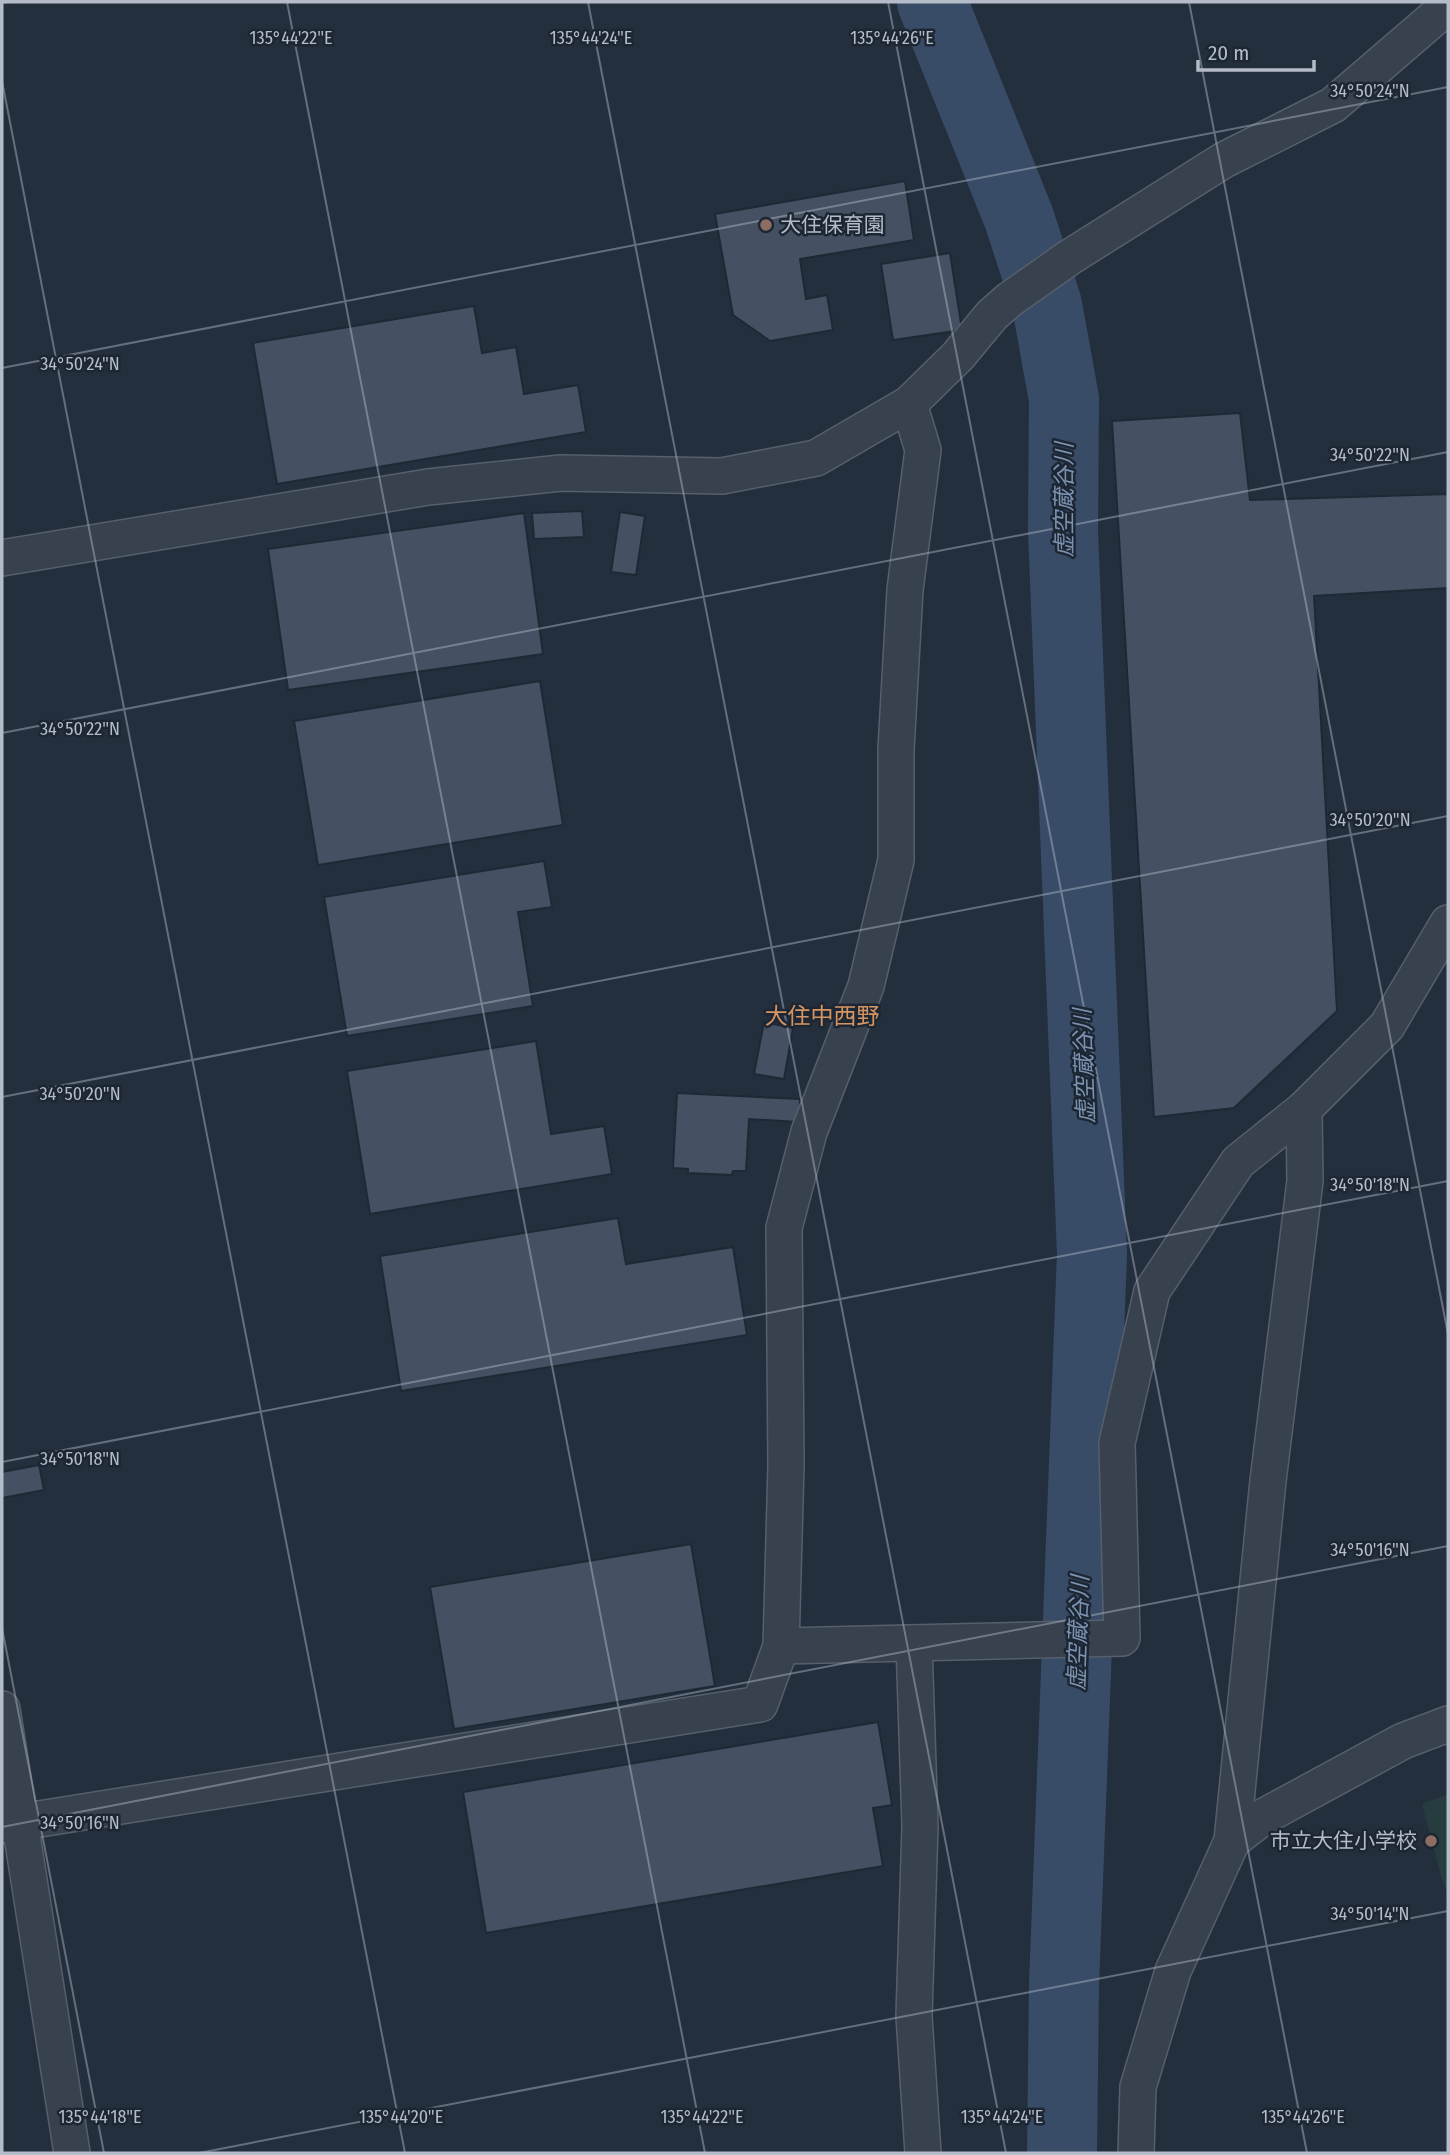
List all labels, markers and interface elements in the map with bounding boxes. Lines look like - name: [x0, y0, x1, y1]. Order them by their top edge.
- text: 135°44'22"E: [250, 27, 332, 49]
- text: 135°44'24"E: [550, 27, 632, 49]
- text: 135°44'26"E: [850, 27, 934, 49]
- scale bar: [1198, 28, 1314, 72]
- text: 20 m: [1208, 40, 1249, 66]
- text: 34°50'24"N: [1330, 80, 1410, 102]
- place label: 大住保育園: [780, 212, 885, 238]
- marker: 大住保育園: [758, 217, 774, 233]
- text: 34°50'24"N: [40, 353, 120, 375]
- water label: 虚空蔵谷川: [1050, 440, 1078, 558]
- text: 34°50'22"N: [1330, 444, 1410, 466]
- text: 34°50'22"N: [40, 718, 120, 740]
- text: 34°50'20"N: [1329, 809, 1411, 831]
- district label: 大住中西野: [765, 1002, 880, 1030]
- water label: 虚空蔵谷川: [1068, 1005, 1100, 1124]
- text: 34°50'20"N: [39, 1083, 121, 1105]
- text: 34°50'18"N: [1330, 1174, 1410, 1196]
- text: 34°50'18"N: [40, 1448, 120, 1470]
- text: 34°50'16"N: [1330, 1539, 1410, 1561]
- water label: 虚空蔵谷川: [1062, 1572, 1094, 1691]
- text: 34°50'16"N: [40, 1812, 120, 1834]
- place label: 市立大住小学校: [1270, 1828, 1417, 1854]
- marker: 市立大住小学校: [1423, 1833, 1439, 1849]
- text: 34°50'14"N: [1331, 1903, 1409, 1925]
- text: 135°44'18"E: [59, 2106, 141, 2128]
- text: 135°44'20"E: [359, 2106, 443, 2128]
- text: 135°44'22"E: [661, 2106, 743, 2128]
- text: 135°44'24"E: [961, 2106, 1043, 2128]
- text: 135°44'26"E: [1261, 2106, 1345, 2128]

